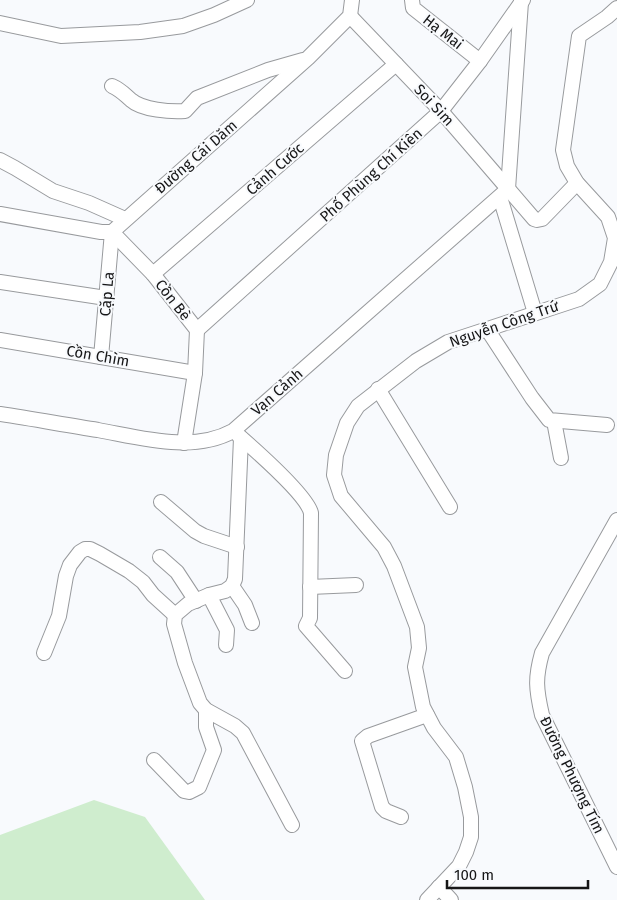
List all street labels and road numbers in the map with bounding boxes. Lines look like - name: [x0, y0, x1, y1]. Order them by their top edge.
- street label: Hạ Mai: [419, 11, 467, 53]
- street label: Soi Sim: [410, 80, 458, 130]
- street label: Đường Cái Dăm: [151, 116, 241, 198]
- street label: Phố Phùng Chí Kiên: [316, 124, 426, 226]
- street label: Cảnh Cước: [242, 139, 308, 199]
- street label: Cặp La: [96, 271, 118, 317]
- street label: Cồn Bè: [151, 276, 195, 324]
- street label: Nguyễn Công Trứ: [447, 297, 562, 351]
- street label: Cồn Chìm: [65, 342, 131, 370]
- street label: Vạn Cảnh: [247, 365, 307, 419]
- street label: Đường Phượng Tím: [536, 713, 608, 837]

